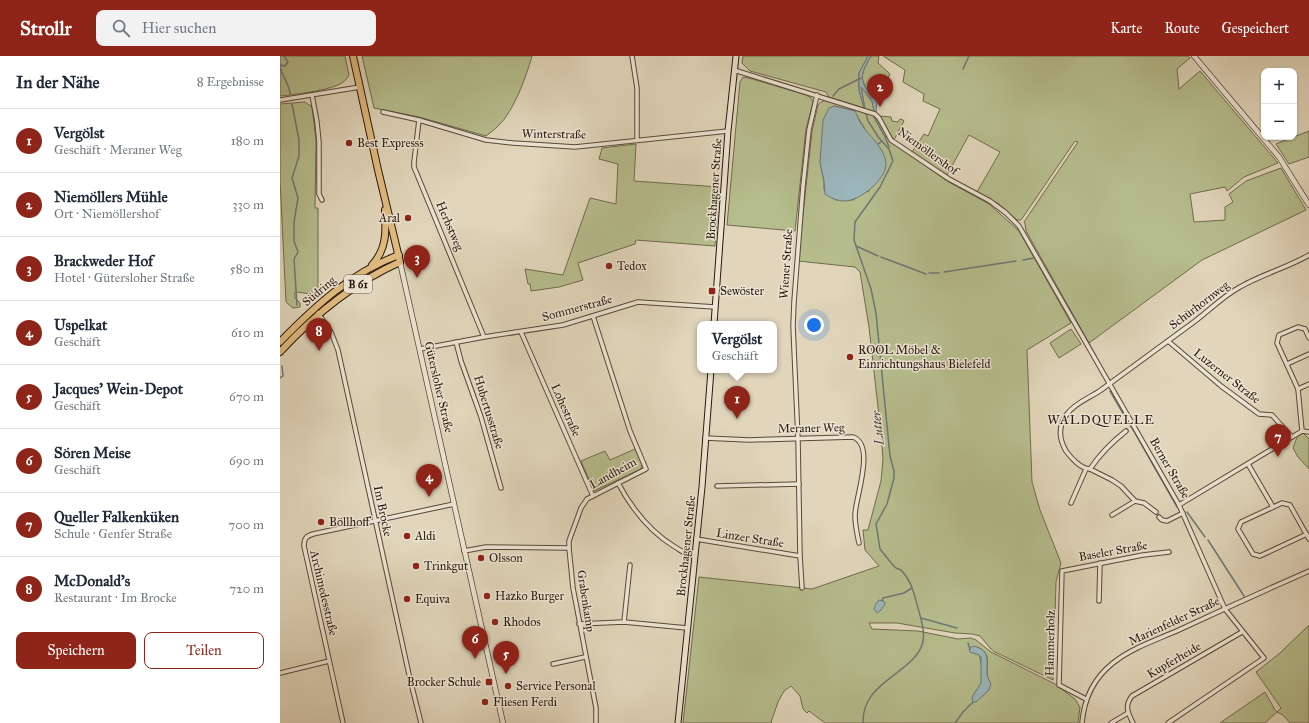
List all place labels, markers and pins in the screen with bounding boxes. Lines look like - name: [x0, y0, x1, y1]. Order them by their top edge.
- pin: 2: [867, 74, 893, 107]
- place label: Best Expresss: [357, 136, 424, 150]
- marker: Best Expresss: [344, 138, 354, 148]
- place label: Aral: [378, 211, 401, 225]
- marker: Aral: [403, 213, 413, 223]
- pin: 3: [404, 245, 430, 278]
- place label: Tedox: [617, 259, 647, 273]
- marker: Tedox: [604, 261, 614, 271]
- place label: Sewöster: [720, 284, 764, 298]
- marker: Sewöster: [707, 286, 717, 296]
- pin: 8: [306, 318, 332, 351]
- place label: ROOL Möbel & Einrichtungshaus Bielefeld: [858, 343, 991, 372]
- marker: ROOL Möbel & Einrichtungshaus Bielefeld: [845, 352, 855, 362]
- pin: 1: [724, 386, 750, 419]
- pin: 7: [1265, 424, 1291, 457]
- pin: 4: [416, 464, 442, 497]
- place label: Böllhoff: [329, 515, 371, 529]
- marker: Böllhoff: [316, 517, 326, 527]
- place label: Aldi: [414, 529, 436, 543]
- marker: Aldi: [402, 531, 412, 541]
- place label: Olsson: [489, 551, 523, 565]
- marker: Olsson: [476, 553, 486, 563]
- place label: Trinkgut: [424, 559, 469, 574]
- marker: Trinkgut: [411, 561, 421, 571]
- place label: Hazko Burger: [495, 589, 565, 604]
- marker: Hazko Burger: [482, 591, 492, 601]
- place label: Equiva: [415, 592, 451, 607]
- marker: Equiva: [402, 594, 412, 604]
- place label: Rhodos: [503, 615, 541, 629]
- marker: Rhodos: [490, 617, 500, 627]
- pin: 6: [462, 626, 488, 659]
- pin: 5: [493, 641, 519, 674]
- place label: Brocker Schule: [407, 675, 481, 689]
- marker: Brocker Schule: [484, 677, 494, 687]
- place label: Service Personal: [516, 679, 596, 693]
- marker: Service Personal: [503, 681, 513, 691]
- place label: Fliesen Ferdi: [493, 695, 558, 709]
- marker: Fliesen Ferdi: [480, 697, 490, 707]

